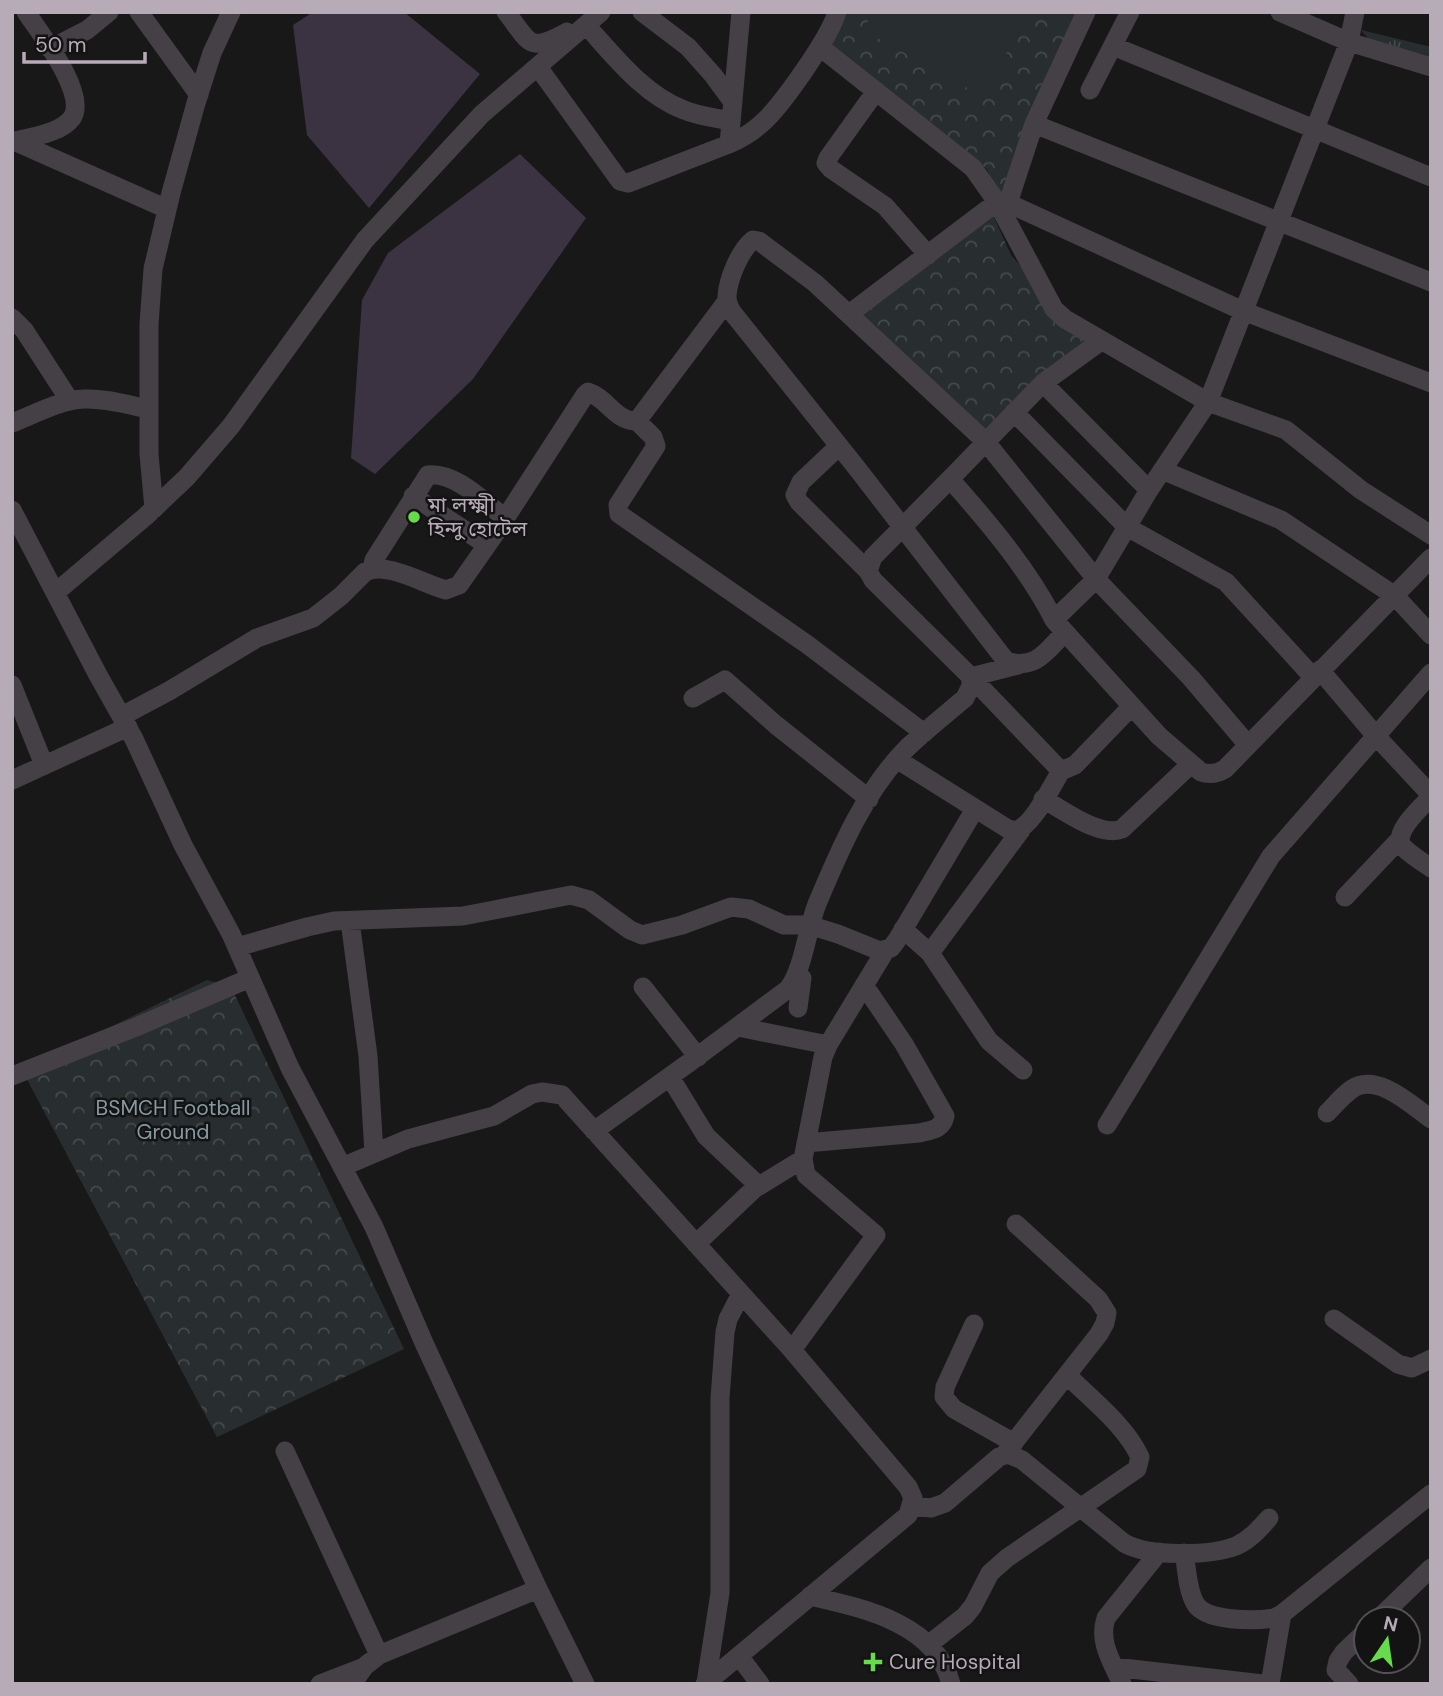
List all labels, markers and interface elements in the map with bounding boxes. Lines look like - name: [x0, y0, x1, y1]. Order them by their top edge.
- scale bar: [24, 21, 145, 65]
- text: 50 m: [35, 31, 86, 59]
- place label: মা লক্ষ্মী হিন্দু হোটেল: [427, 491, 528, 543]
- marker: মা লক্ষ্মী হিন্দু হোটেল: [406, 509, 422, 525]
- park label: BSMCH Football Ground: [96, 1094, 250, 1146]
- north arrow: [1352, 1605, 1422, 1675]
- text: N: [1381, 1610, 1400, 1638]
- place label: Cure Hospital: [889, 1648, 1021, 1676]
- marker: Cure Hospital: [863, 1652, 883, 1672]

